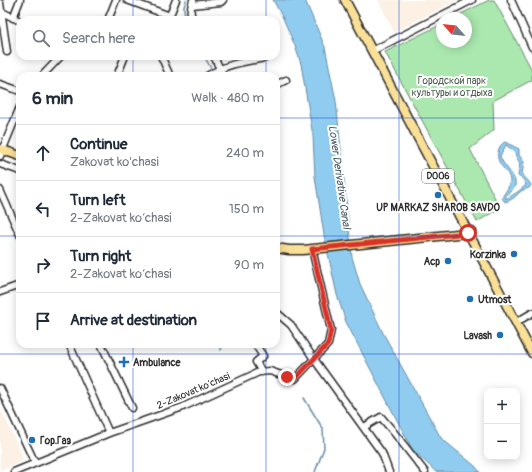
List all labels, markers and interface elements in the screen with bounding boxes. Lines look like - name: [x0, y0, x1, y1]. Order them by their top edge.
- north arrow: [436, 12, 472, 48]
- search box: [16, 16, 280, 60]
- icon: search: [30, 27, 52, 49]
- text: Search here: [62, 29, 135, 48]
- park label: Городской парк культуры и отдыха: [412, 75, 493, 99]
- text: 6 min: [32, 88, 73, 109]
- text: Walk · 480 m: [191, 90, 264, 106]
- water label: Lower Derivative Canal: [326, 124, 353, 231]
- text: Continue: [70, 135, 128, 154]
- icon: ahead: [32, 142, 54, 164]
- text: 240 m: [226, 145, 264, 161]
- text: Zakovat ko'chasi: [70, 154, 159, 170]
- road number: D006: [422, 169, 454, 183]
- marker: UP MARKAZ SHAROB SAVDO: [433, 190, 443, 200]
- text: Turn left: [70, 191, 126, 210]
- icon: left: [32, 198, 54, 220]
- text: 150 m: [229, 201, 264, 217]
- place label: UP MARKAZ SHAROB SAVDO: [376, 202, 500, 214]
- text: 2-Zakovat ko‘chasi: [70, 210, 172, 226]
- route start: [459, 224, 477, 242]
- text: Turn right: [70, 247, 131, 266]
- place label: Korzinka: [470, 249, 506, 261]
- marker: Korzinka: [509, 249, 519, 259]
- icon: right: [32, 254, 54, 276]
- place label: Аср: [424, 256, 440, 268]
- marker: Аср: [443, 256, 453, 266]
- text: 90 m: [234, 257, 264, 273]
- text: 2-Zakovat ko‘chasi: [70, 266, 172, 282]
- marker: Utmost: [465, 294, 475, 304]
- place label: Utmost: [478, 294, 512, 306]
- icon: arrive: [32, 310, 54, 332]
- text: Arrive at destination: [70, 311, 197, 330]
- place label: Lavash: [463, 330, 492, 342]
- marker: Lavash: [495, 330, 505, 340]
- marker: Ambulance: [118, 356, 130, 368]
- place label: Ambulance: [133, 357, 182, 369]
- route end: [278, 368, 296, 386]
- street label: 2-Zakovat ko‘chasi: [155, 370, 232, 412]
- map controls: [484, 388, 520, 460]
- button: +: [484, 388, 520, 424]
- button: −: [484, 424, 520, 460]
- marker: Гор.Газ: [27, 435, 37, 445]
- place label: Гор.Газ: [40, 435, 72, 447]

